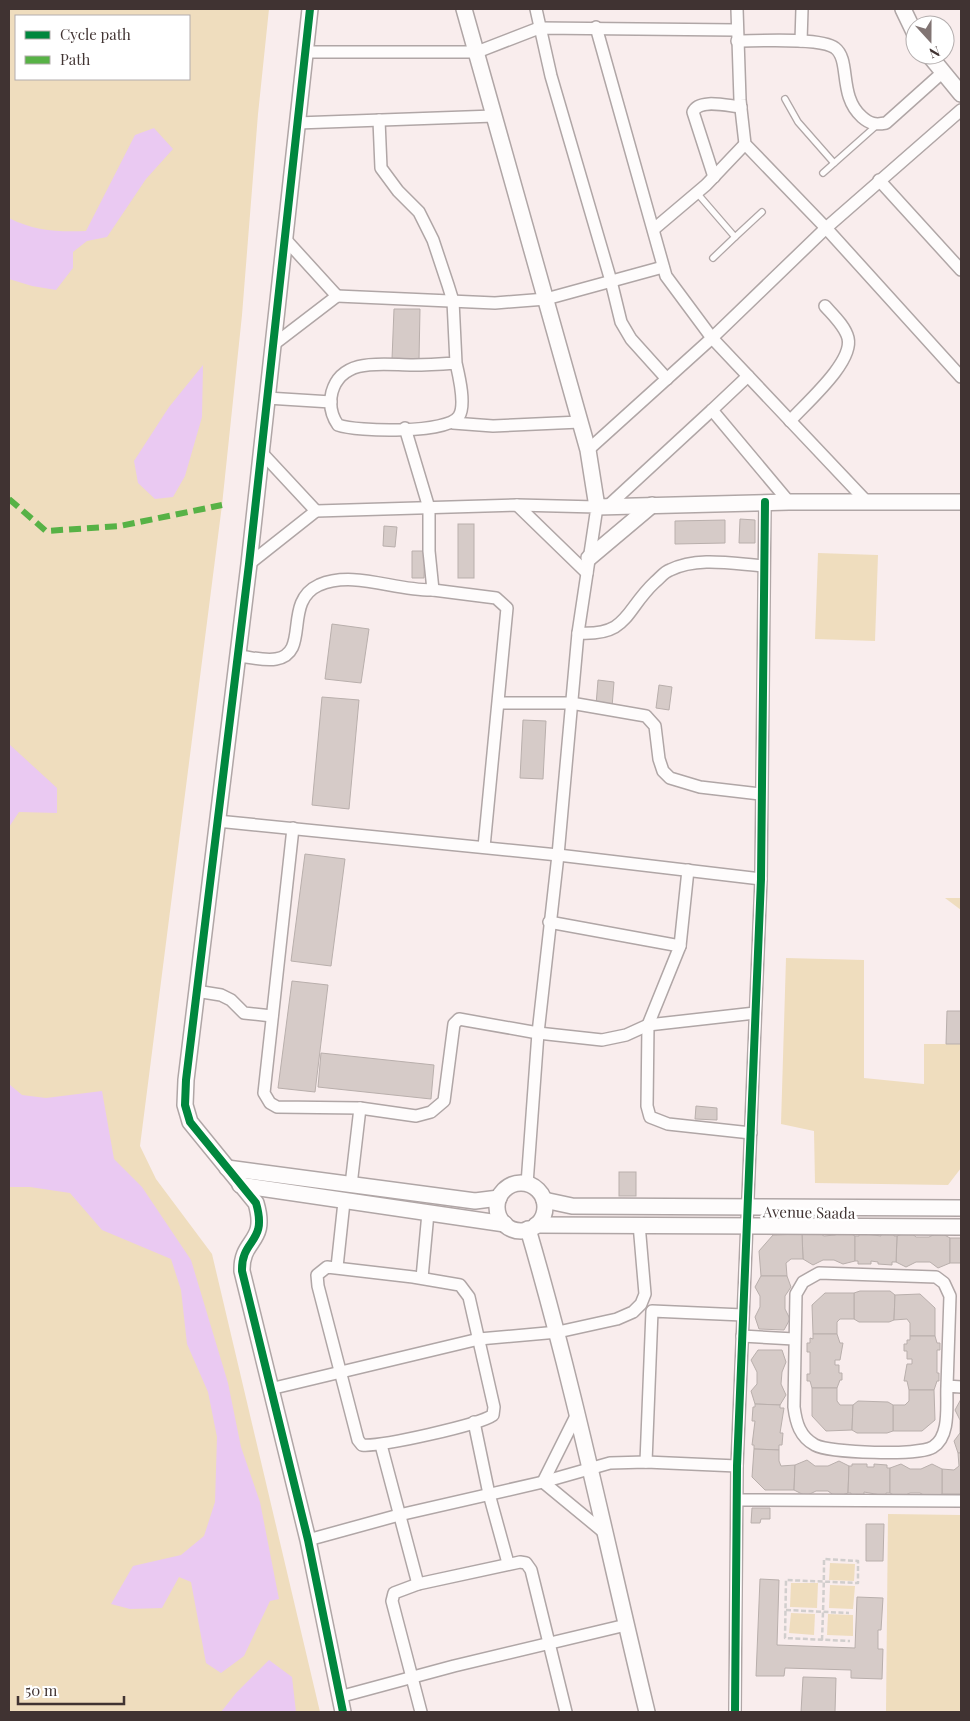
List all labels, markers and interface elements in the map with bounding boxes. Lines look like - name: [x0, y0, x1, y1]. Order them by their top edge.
- legend: [15, 15, 190, 80]
- north arrow: [905, 15, 955, 65]
- text: Cycle path: [60, 24, 131, 44]
- text: N: [927, 42, 943, 63]
- text: Path: [60, 49, 90, 69]
- street label: Avenue Saada: [762, 1201, 856, 1223]
- scale bar: [18, 1674, 124, 1706]
- text: 50 m: [25, 1680, 58, 1700]

